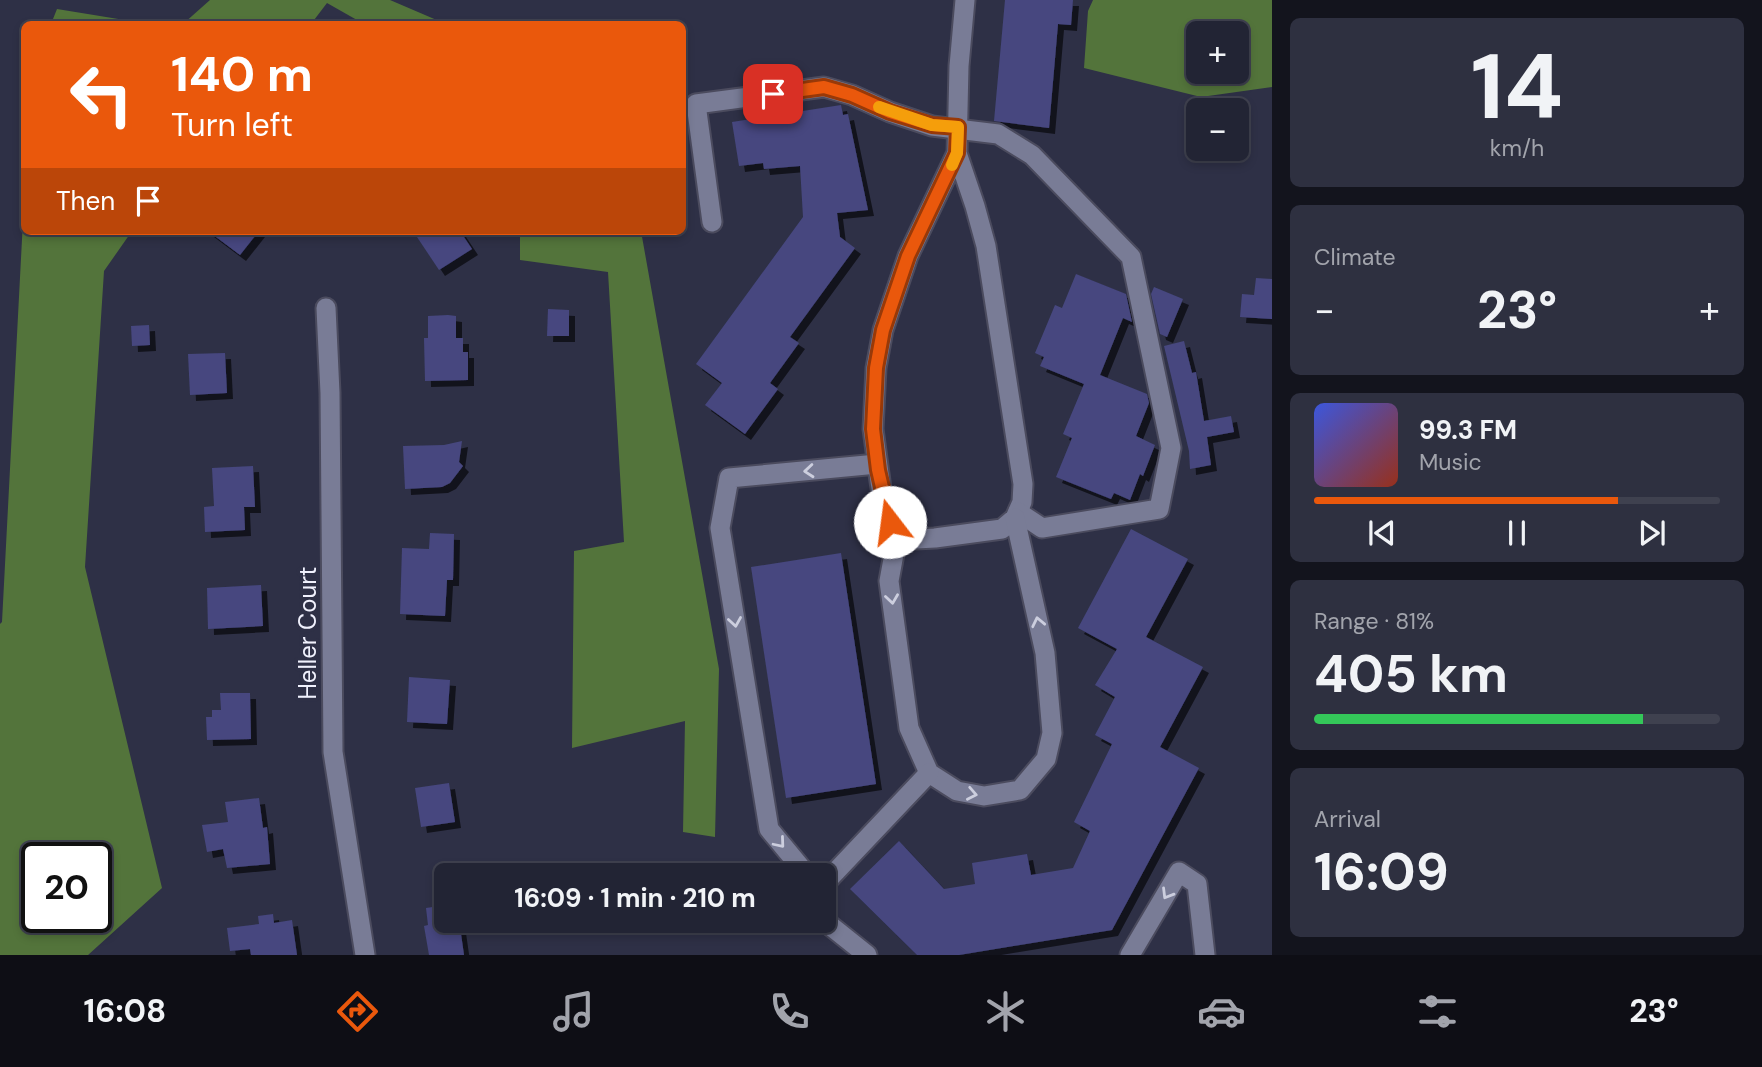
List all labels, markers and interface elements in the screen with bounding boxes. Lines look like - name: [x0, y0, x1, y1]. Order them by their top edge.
- map controls: [1186, 21, 1249, 161]
- button: +: [1186, 21, 1249, 84]
- text: 14: [1471, 28, 1563, 146]
- text: 140 m: [171, 42, 313, 106]
- icon: left: [56, 49, 147, 140]
- pin: [743, 64, 803, 124]
- icon: arrive: [754, 75, 792, 113]
- button: −: [1186, 98, 1249, 161]
- text: Turn left: [171, 104, 293, 146]
- text: km/h: [1490, 133, 1544, 163]
- icon: arrive: [129, 182, 167, 220]
- text: Then: [56, 184, 115, 218]
- text: Climate: [1314, 242, 1396, 272]
- text: 23°: [1477, 276, 1557, 344]
- text: −: [1314, 285, 1335, 335]
- text: +: [1699, 285, 1720, 335]
- text: 99.3 FM: [1419, 413, 1517, 447]
- text: Music: [1419, 447, 1482, 477]
- one-way arrow: [804, 463, 815, 478]
- position arrow: [853, 485, 927, 559]
- icon: previous: [1363, 514, 1401, 552]
- icon: pause: [1498, 514, 1536, 552]
- icon: next: [1633, 514, 1671, 552]
- street label: Heller Court: [292, 566, 323, 700]
- one-way arrow: [884, 593, 899, 605]
- text: Range · 81%: [1314, 606, 1434, 636]
- one-way arrow: [727, 616, 742, 628]
- one-way arrow: [1032, 616, 1046, 628]
- text: 405 km: [1314, 640, 1508, 708]
- one-way arrow: [966, 786, 978, 801]
- text: Arrival: [1314, 804, 1381, 834]
- one-way arrow: [772, 835, 784, 848]
- text: 16:09: [1314, 838, 1449, 906]
- speed limit sign: 20: [21, 842, 112, 933]
- text: 16:09 · 1 min · 210 m: [514, 881, 756, 915]
- one-way arrow: [1162, 886, 1175, 899]
- icon: directions: [333, 987, 382, 1036]
- icon: music: [549, 987, 598, 1036]
- icon: phone: [765, 987, 814, 1036]
- icon: climate: [981, 987, 1030, 1036]
- icon: car: [1197, 987, 1246, 1036]
- icon: filters: [1413, 987, 1462, 1036]
- text: 16:08: [83, 990, 166, 1032]
- text: 23°: [1629, 990, 1679, 1032]

